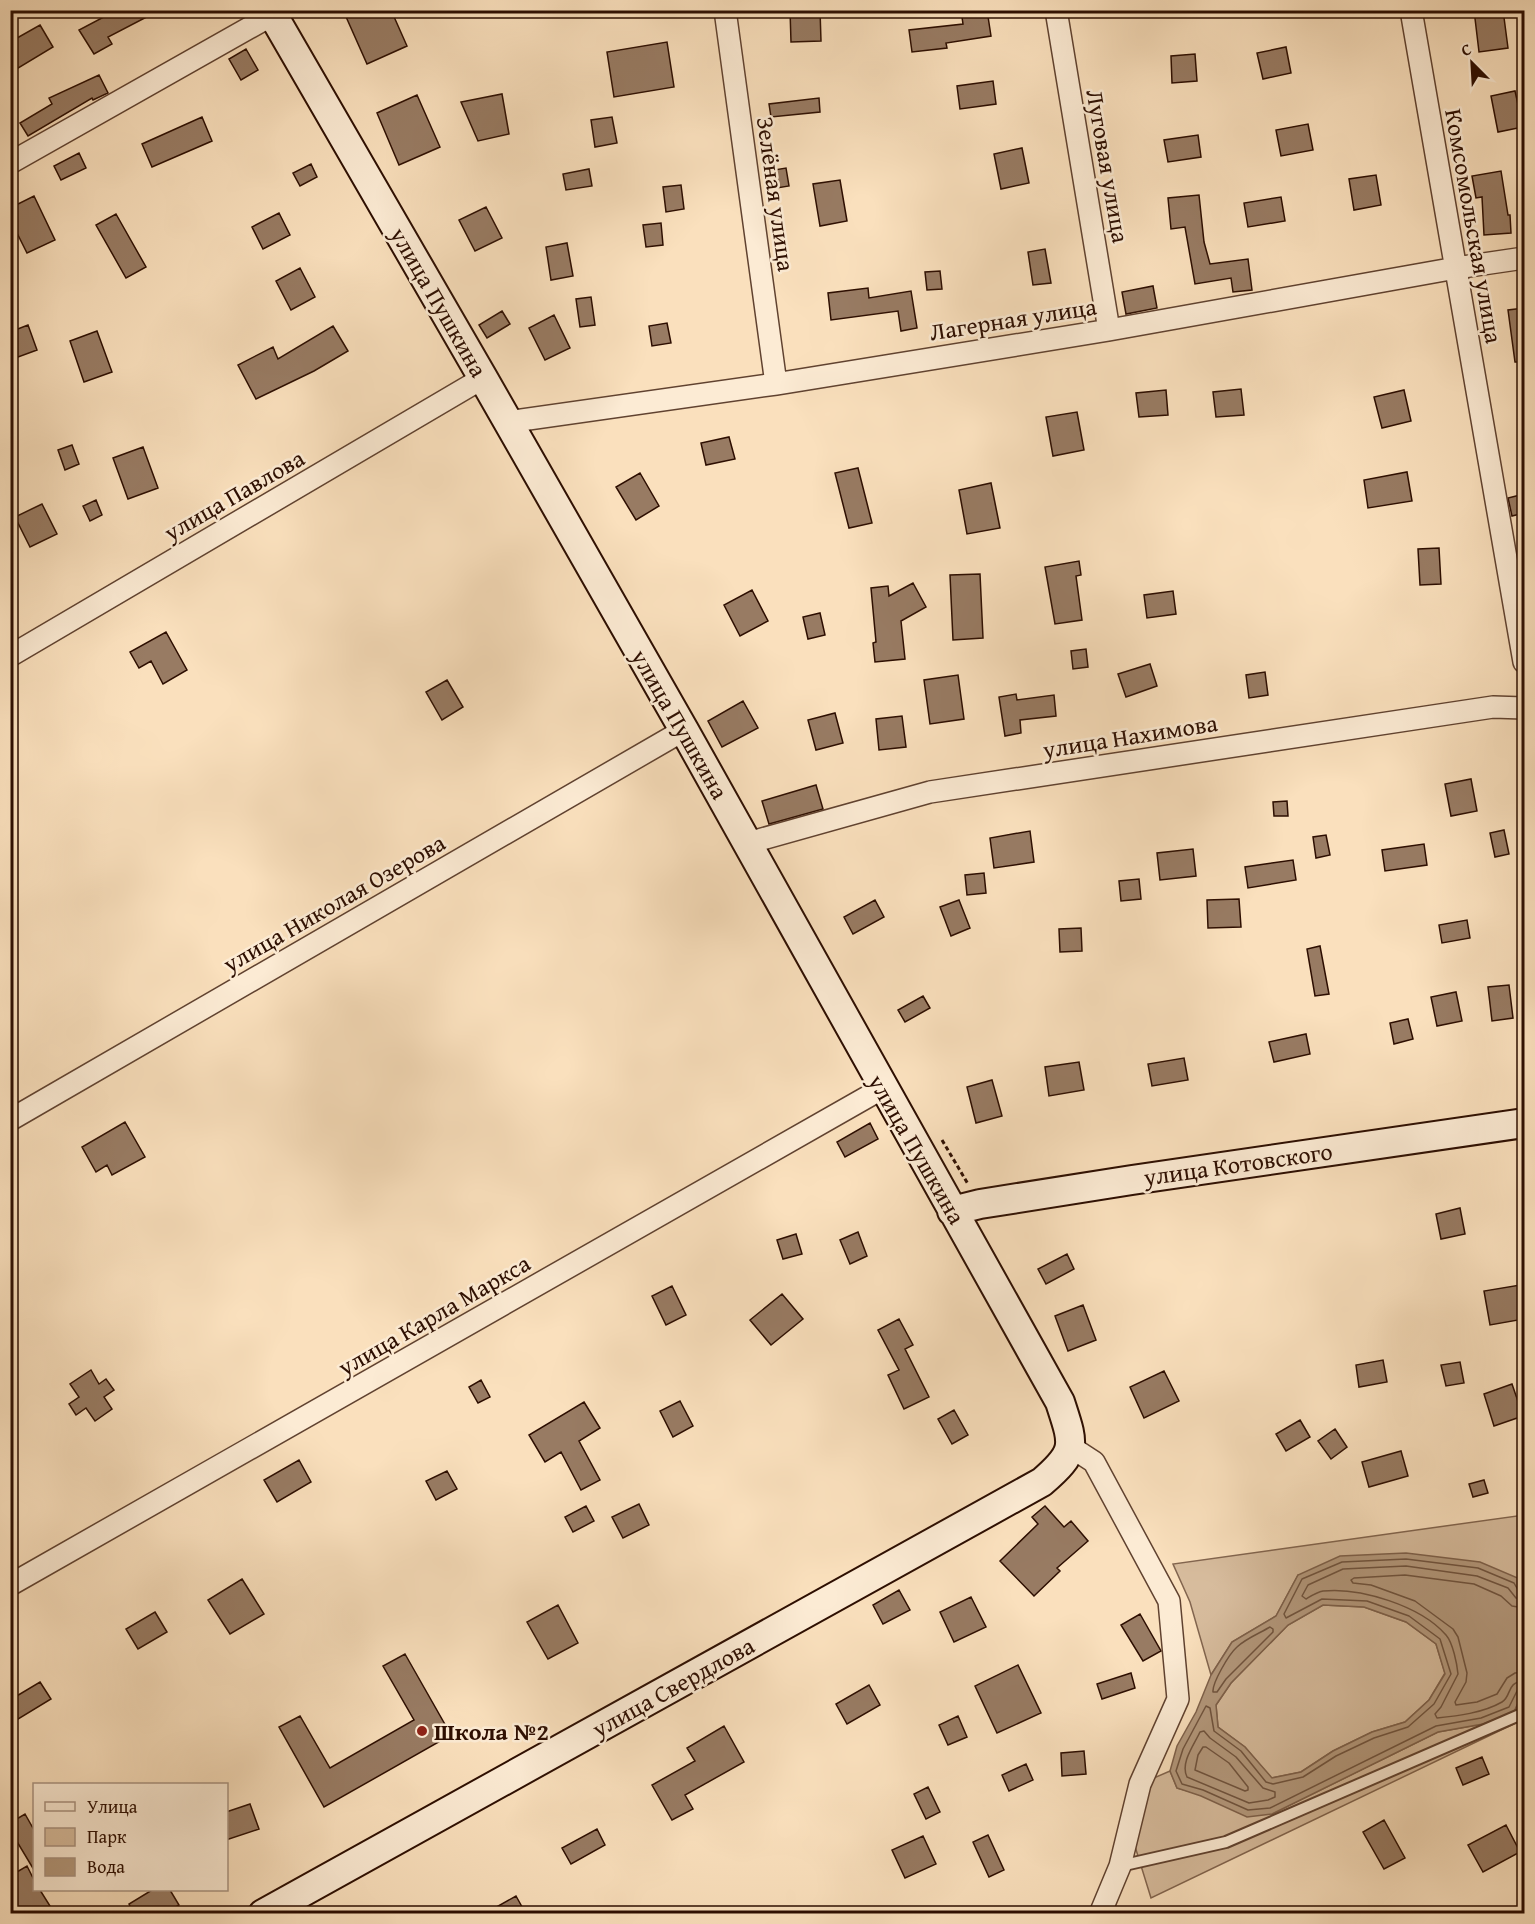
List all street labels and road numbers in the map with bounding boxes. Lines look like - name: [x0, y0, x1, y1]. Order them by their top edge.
- street label: Луговая улица: [1077, 87, 1139, 246]
- street label: Комсомольская улица: [1436, 106, 1512, 347]
- street label: Зелёная улица: [748, 114, 804, 274]
- street label: улица Пушкина: [381, 220, 496, 384]
- street label: Лагерная улица: [927, 288, 1100, 349]
- street label: улица Павлова: [156, 440, 311, 550]
- street label: улица Пушкина: [622, 642, 737, 806]
- street label: улица Нахимова: [1039, 705, 1220, 767]
- street label: улица Николая Озерова: [215, 825, 452, 982]
- street label: улица Пушкина: [859, 1067, 974, 1231]
- street label: улица Котовского: [1140, 1133, 1335, 1195]
- street label: улица Карла Маркса: [330, 1245, 537, 1385]
- street label: улица Свердлова: [585, 1628, 761, 1747]

